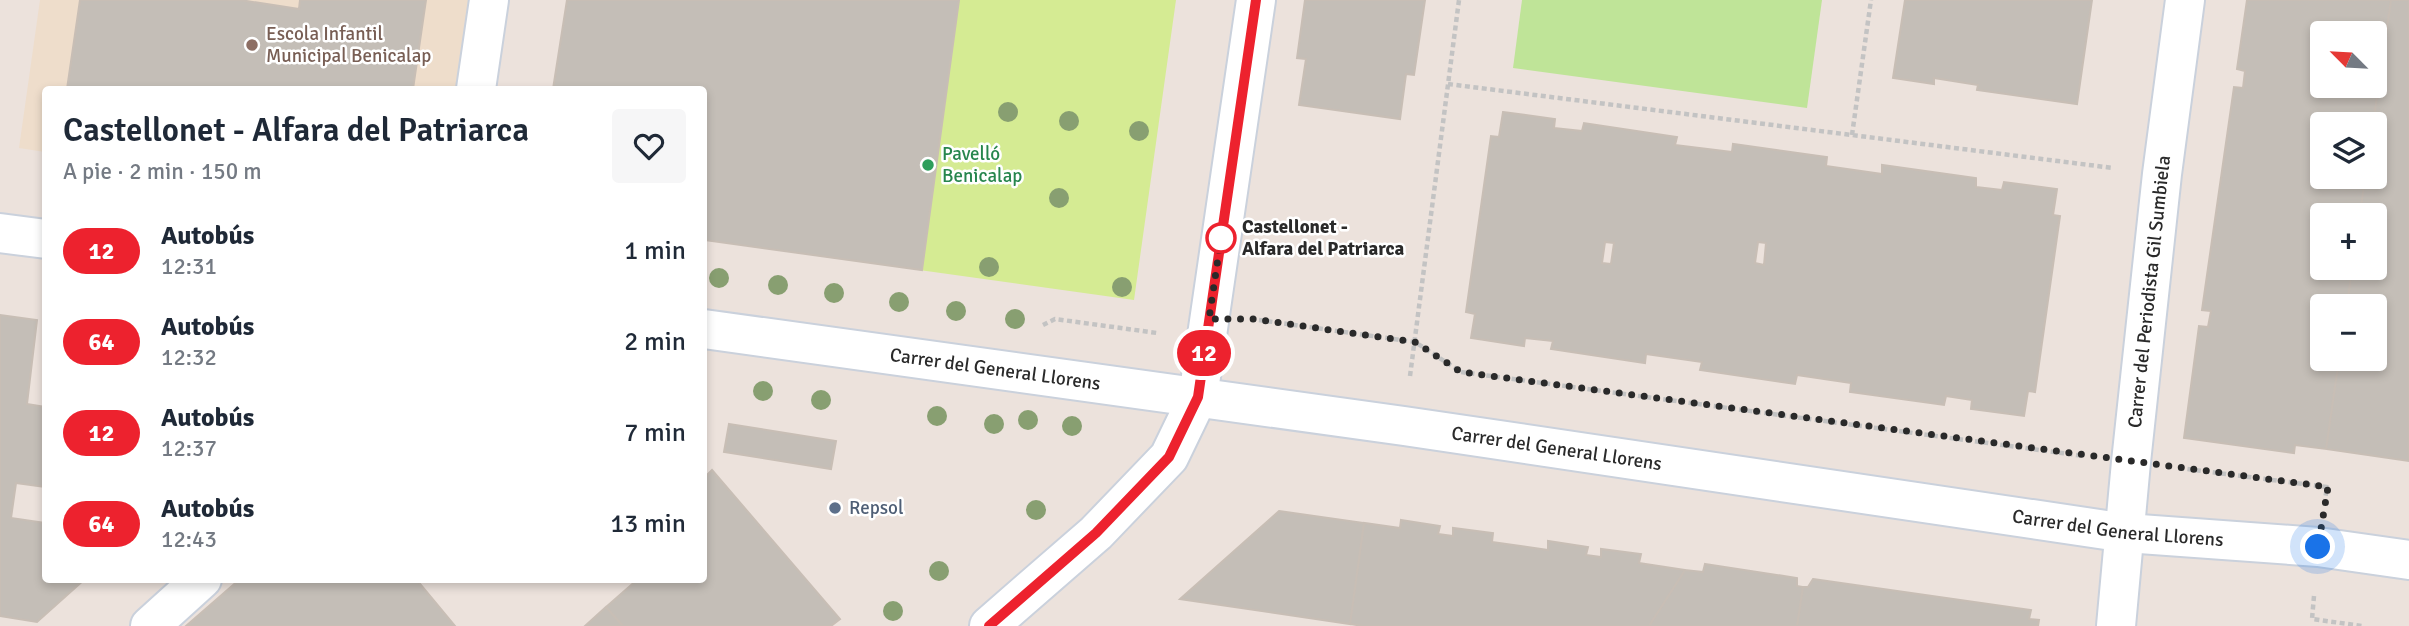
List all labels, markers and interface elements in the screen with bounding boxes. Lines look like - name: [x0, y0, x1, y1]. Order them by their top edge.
- north arrow: [2310, 21, 2387, 98]
- map controls: [2310, 21, 2387, 371]
- place label: Escola Infantil Municipal Benicalap: [266, 22, 431, 68]
- marker: Escola Infantil Municipal Benicalap: [244, 37, 260, 53]
- button: heart: [612, 109, 686, 183]
- text: Castellonet - Alfara del Patriarca: [63, 110, 529, 151]
- button: layers: [2310, 112, 2387, 189]
- place label: Pavelló Benicalap: [942, 142, 1022, 188]
- street label: Carrer del Periodista Gil Sumbiela: [2123, 154, 2176, 429]
- text: A pie · 2 min · 150 m: [63, 157, 262, 186]
- marker: Pavelló Benicalap: [920, 157, 936, 173]
- button: +: [2310, 203, 2387, 280]
- place label: Castellonet - Alfara del Patriarca: [1242, 215, 1404, 261]
- text: Autobús: [161, 220, 254, 252]
- marker: Castellonet - Alfara del Patriarca: [1206, 223, 1236, 253]
- text: 1 min: [624, 235, 686, 267]
- text: 12: [89, 236, 114, 266]
- text: 12:31: [161, 252, 217, 281]
- button: −: [2310, 294, 2387, 371]
- text: Autobús: [161, 311, 254, 343]
- text: 2 min: [624, 326, 686, 358]
- text: 64: [89, 327, 114, 357]
- line badge: 12: [1172, 330, 1236, 376]
- text: 12: [1191, 338, 1217, 368]
- text: 12:32: [161, 343, 217, 372]
- street label: Carrer del General Llorens: [888, 343, 1102, 396]
- text: Autobús: [161, 402, 254, 434]
- text: 7 min: [624, 417, 686, 449]
- text: 12: [89, 418, 114, 448]
- street label: Carrer del General Llorens: [1450, 421, 1663, 476]
- text: 12:37: [161, 434, 217, 463]
- text: Autobús: [161, 493, 254, 525]
- place label: Repsol: [849, 496, 904, 520]
- marker: Repsol: [827, 500, 843, 516]
- street label: Carrer del General Llorens: [2011, 504, 2224, 552]
- text: 13 min: [610, 508, 686, 540]
- text: 64: [89, 509, 114, 539]
- text: 12:43: [161, 525, 217, 554]
- your location: [2300, 529, 2335, 564]

